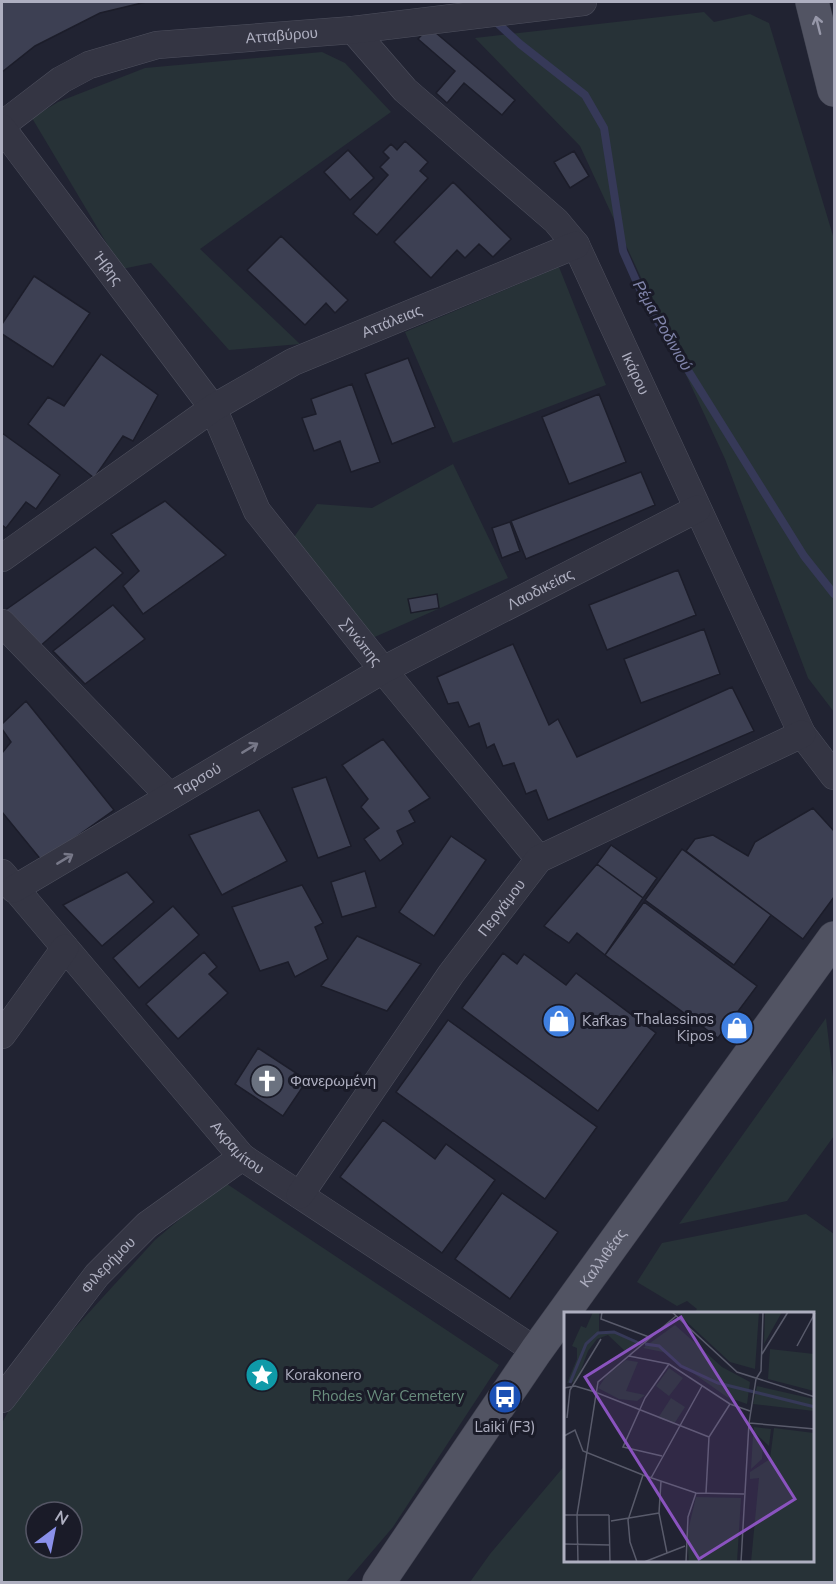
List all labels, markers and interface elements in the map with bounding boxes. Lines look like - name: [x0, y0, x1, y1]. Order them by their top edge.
- one-way arrow: [812, 16, 823, 35]
- street label: Ατταβύρου: [245, 23, 319, 48]
- street label: Ήβης: [88, 247, 127, 289]
- water label: Ρέμα Ροδινιού: [627, 276, 697, 375]
- street label: Αττάλειας: [358, 300, 425, 343]
- street label: Ικάρου: [617, 349, 654, 398]
- street label: Λαοδικείας: [504, 564, 577, 615]
- street label: Σινώπης: [336, 614, 386, 670]
- one-way arrow: [241, 742, 258, 754]
- street label: Ταρσού: [171, 758, 225, 801]
- one-way arrow: [56, 852, 73, 864]
- street label: Περγάμου: [473, 875, 530, 941]
- shop icon: Kafkas: [541, 1003, 577, 1039]
- place label: Thalassinos Kipos: [634, 1009, 714, 1046]
- shop icon: Thalassinos Kipos: [719, 1010, 755, 1046]
- place label: Kafkas: [582, 1011, 627, 1031]
- church icon: Φανερωμένη: [249, 1063, 285, 1099]
- place label: Φανερωμένη: [290, 1071, 376, 1091]
- street label: Ακραμίτου: [206, 1117, 268, 1179]
- street label: Καλλιθέας: [575, 1225, 631, 1291]
- street label: Φιλερήμου: [76, 1232, 140, 1298]
- inset map: [564, 1312, 815, 1563]
- place icon: Korakonero: [244, 1357, 280, 1393]
- place label: Korakonero: [285, 1365, 362, 1385]
- bus stop icon: Laiki (F3): [487, 1379, 523, 1415]
- park label: Rhodes War Cemetery: [312, 1386, 465, 1406]
- place label: Laiki (F3): [474, 1417, 536, 1437]
- north arrow: [24, 1500, 84, 1560]
- text: N: [51, 1506, 72, 1531]

